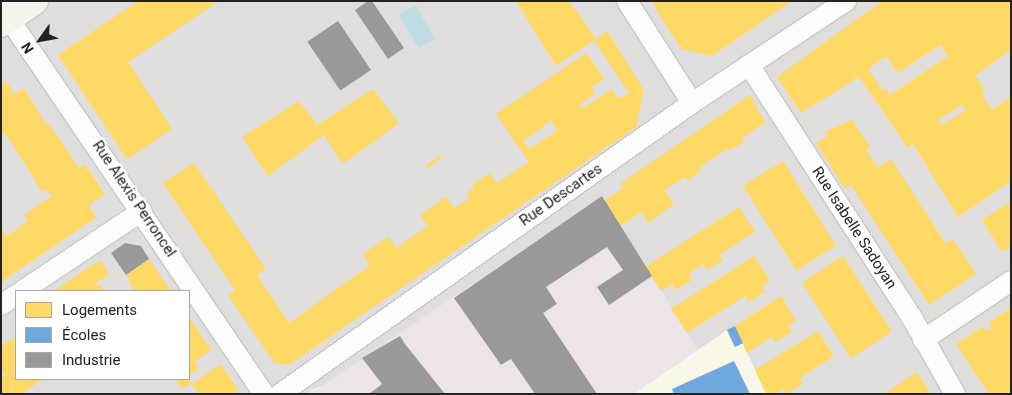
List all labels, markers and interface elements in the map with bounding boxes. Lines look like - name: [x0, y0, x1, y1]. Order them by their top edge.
- north arrow: [15, 15, 65, 65]
- text: N: [18, 40, 37, 56]
- street label: Rue Alexis Perroncel: [88, 137, 180, 261]
- street label: Rue Descartes: [516, 160, 606, 230]
- street label: Rue Isabelle Sadoyan: [808, 164, 900, 292]
- legend: [15, 290, 190, 380]
- text: Logements: [62, 301, 137, 319]
- text: Écoles: [62, 326, 106, 344]
- text: Industrie: [62, 351, 120, 369]

